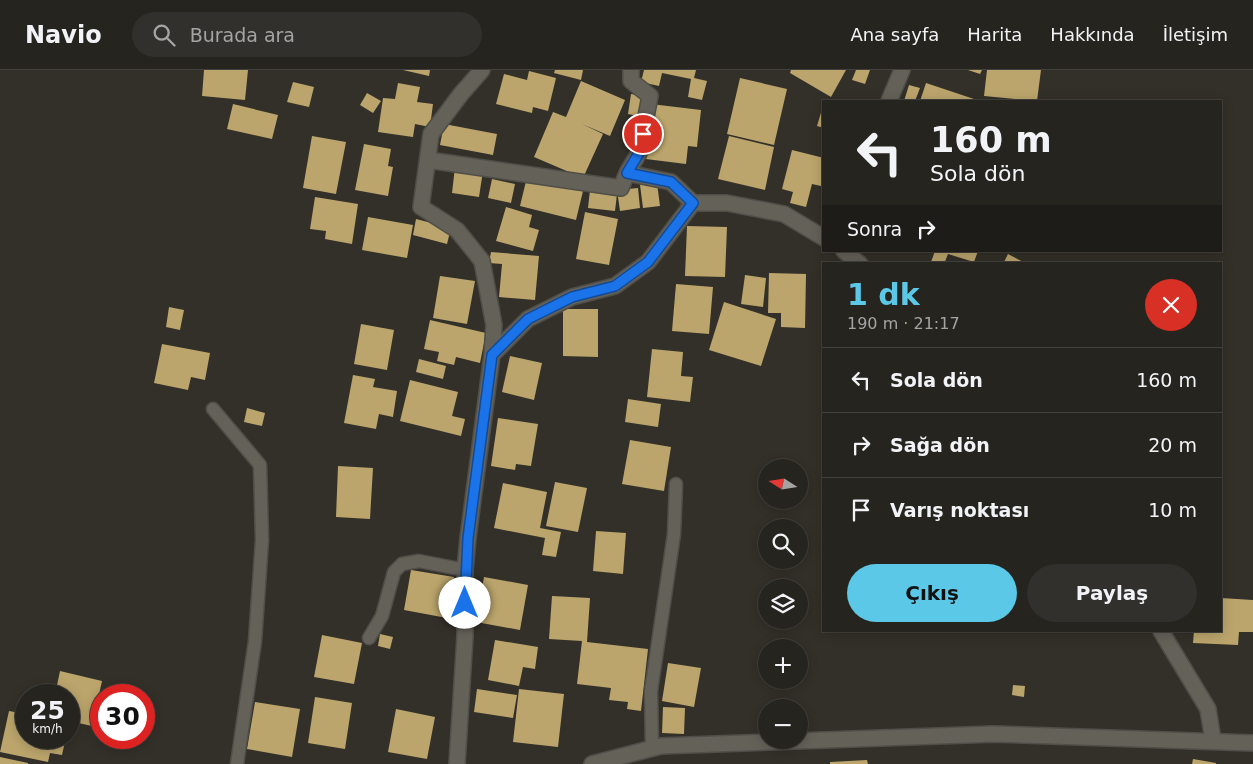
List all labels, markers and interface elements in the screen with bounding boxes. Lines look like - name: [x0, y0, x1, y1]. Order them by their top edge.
- search box: [132, 12, 482, 57]
- text: Navio: [25, 21, 102, 49]
- icon: search: [150, 21, 178, 49]
- text: Burada ara: [190, 24, 295, 46]
- text: Ana sayfa: [850, 24, 939, 45]
- text: Harita: [967, 24, 1022, 45]
- text: Hakkında: [1050, 24, 1135, 45]
- text: İletişim: [1163, 24, 1228, 45]
- pin: [622, 113, 664, 155]
- icon: arrive: [629, 120, 657, 148]
- icon: left: [847, 120, 912, 185]
- text: 160 m: [930, 120, 1052, 160]
- text: Sola dön: [930, 161, 1025, 186]
- icon: right: [912, 215, 940, 243]
- text: Sonra: [847, 218, 902, 240]
- text: 1 dk: [847, 277, 920, 312]
- button: close: [1145, 279, 1197, 331]
- text: 190 m · 21:17: [847, 314, 960, 333]
- icon: left: [847, 366, 875, 394]
- text: Sola dön: [890, 369, 983, 391]
- text: 160 m: [1136, 369, 1197, 391]
- icon: right: [847, 431, 875, 459]
- text: Sağa dön: [890, 434, 990, 456]
- text: 20 m: [1148, 434, 1197, 456]
- north arrow: [758, 459, 808, 509]
- map controls: [758, 459, 808, 749]
- icon: arrive: [847, 496, 875, 524]
- text: Varış noktası: [890, 499, 1029, 521]
- text: 10 m: [1148, 499, 1197, 521]
- button: search: [758, 519, 808, 569]
- button: Çıkış: [847, 564, 1017, 622]
- button: Paylaş: [1027, 564, 1197, 622]
- position arrow: [438, 576, 490, 628]
- button: layers: [758, 579, 808, 629]
- button: +: [758, 639, 808, 689]
- speed limit sign: 30: [90, 684, 155, 749]
- text: 25: [30, 696, 65, 725]
- button: −: [758, 699, 808, 749]
- text: km/h: [32, 722, 63, 736]

